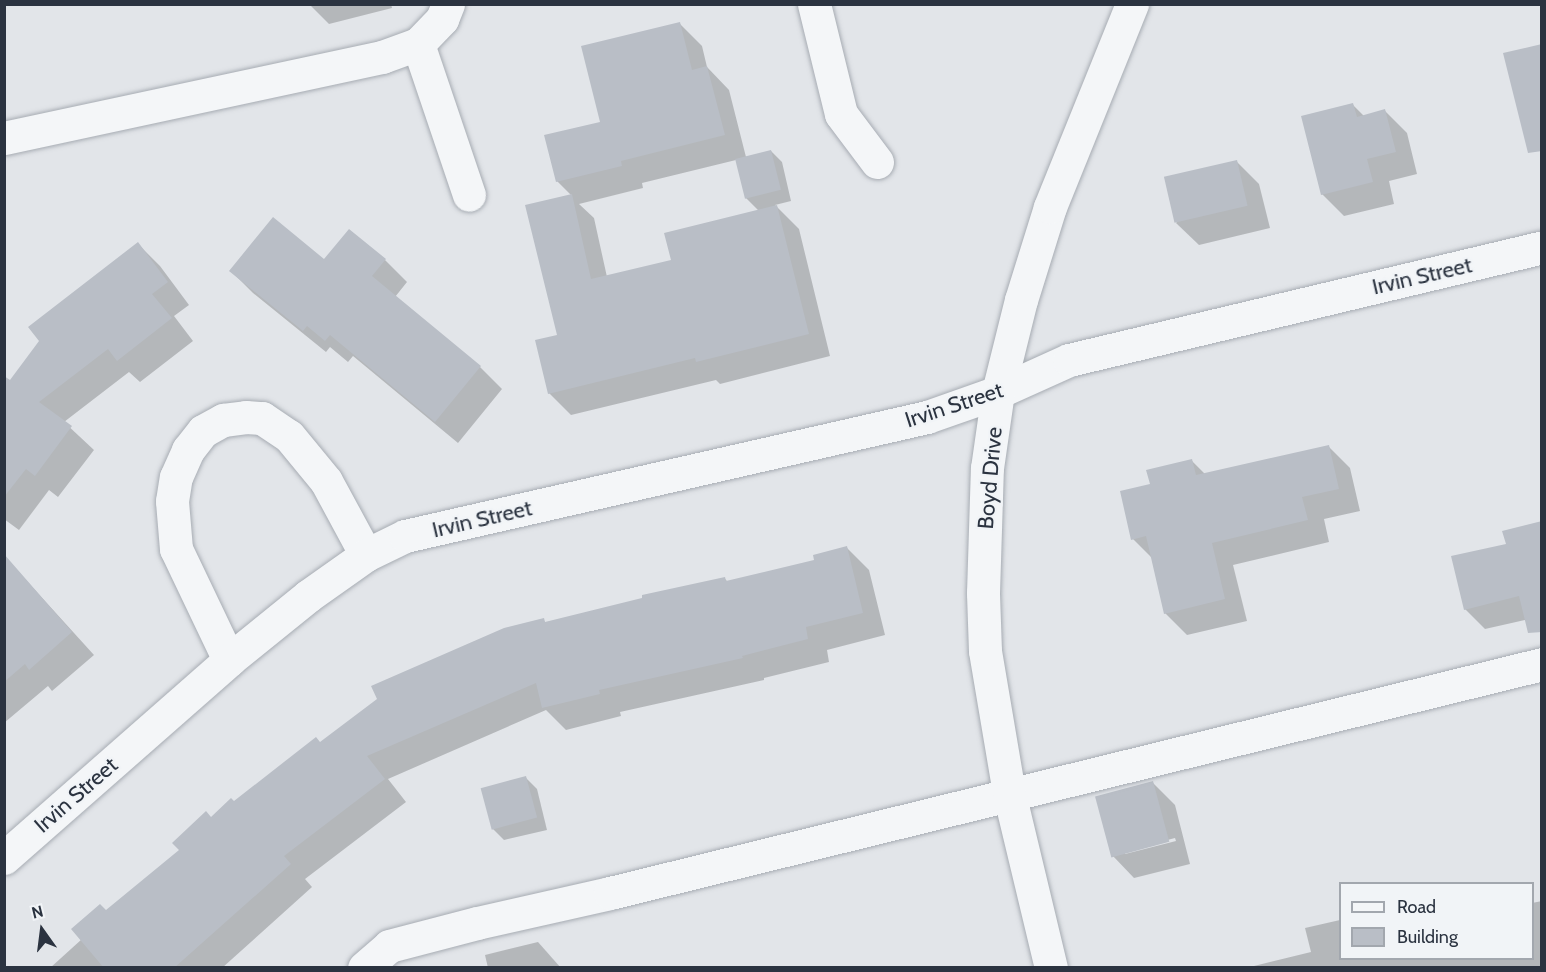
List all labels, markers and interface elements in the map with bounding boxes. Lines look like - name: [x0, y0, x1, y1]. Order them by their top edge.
- street label: Irvin Street: [1370, 252, 1474, 300]
- street label: Irvin Street: [902, 377, 1006, 433]
- street label: Boyd Drive: [972, 426, 1008, 530]
- street label: Irvin Street: [430, 495, 534, 543]
- street label: Irvin Street: [29, 752, 123, 838]
- legend: [1339, 882, 1534, 960]
- text: Road: [1397, 896, 1436, 918]
- north arrow: [12, 900, 72, 960]
- text: N: [30, 901, 45, 923]
- text: Building: [1397, 926, 1458, 948]

